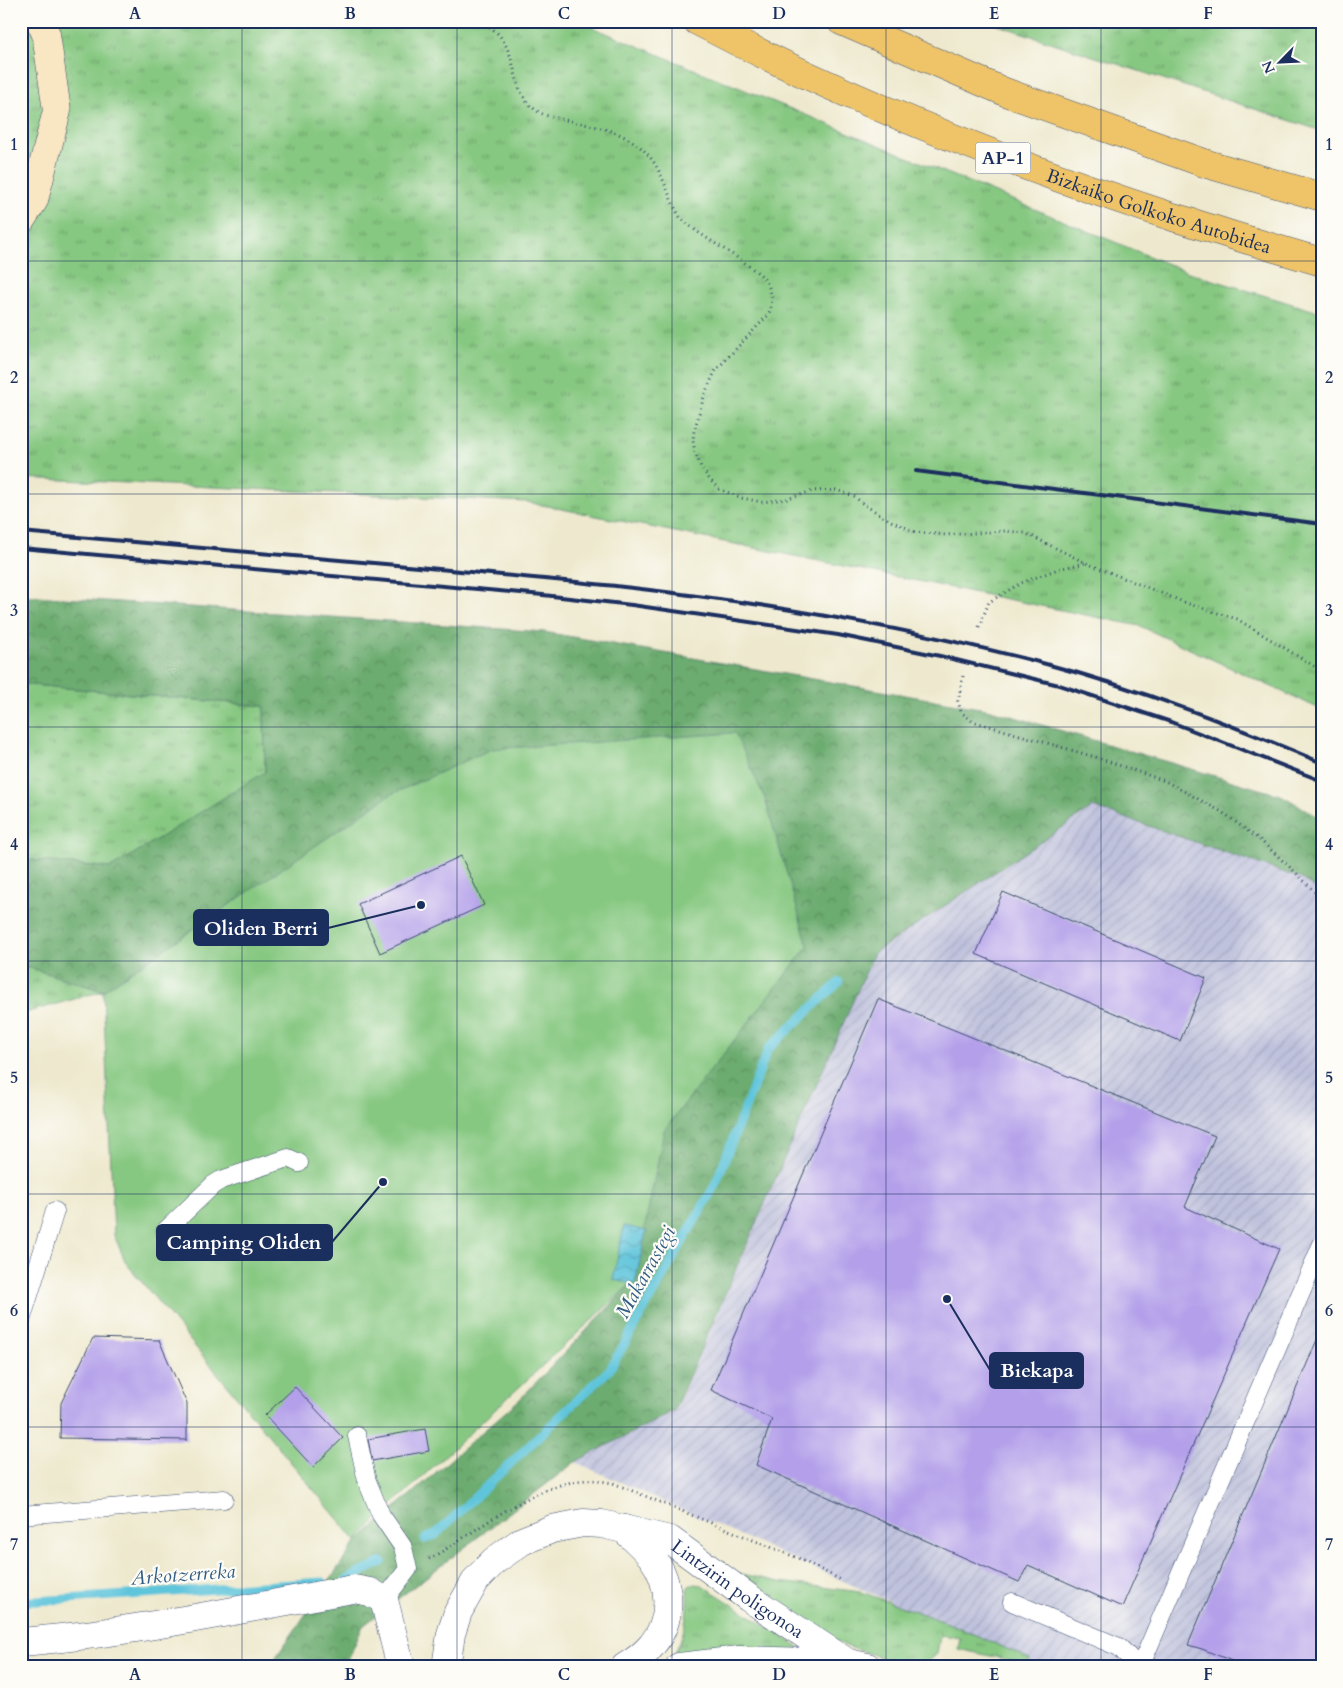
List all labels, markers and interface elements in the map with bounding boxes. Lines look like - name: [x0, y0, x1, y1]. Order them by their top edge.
- text: A: [129, 3, 141, 25]
- text: B: [344, 3, 356, 25]
- text: C: [558, 3, 570, 25]
- text: D: [772, 3, 786, 25]
- text: E: [989, 3, 999, 25]
- text: F: [1203, 3, 1213, 25]
- north arrow: [1256, 38, 1306, 88]
- text: N: [1257, 58, 1280, 77]
- text: 1: [10, 134, 18, 156]
- text: 1: [1325, 134, 1333, 156]
- road number: AP-1: [976, 142, 1030, 174]
- street label: Bizkaiko Golkoko Autobidea: [1043, 163, 1274, 260]
- text: 2: [10, 367, 18, 389]
- text: 2: [1325, 367, 1333, 389]
- text: 3: [10, 600, 18, 622]
- text: 3: [1325, 600, 1333, 622]
- text: 4: [10, 834, 18, 856]
- text: 4: [1325, 834, 1333, 856]
- callout: Oliden Berri: [194, 910, 328, 945]
- text: Oliden Berri: [204, 915, 318, 942]
- text: 5: [10, 1067, 18, 1089]
- text: 5: [1325, 1067, 1333, 1089]
- water label: Makarrastegi: [609, 1221, 682, 1323]
- callout: Camping Oliden: [157, 1225, 332, 1260]
- text: Camping Oliden: [167, 1229, 322, 1256]
- text: 6: [10, 1300, 18, 1322]
- text: 6: [1325, 1300, 1333, 1322]
- callout: Biekapa: [990, 1353, 1083, 1388]
- text: Biekapa: [1000, 1357, 1074, 1384]
- street label: Lintzirin poligonoa: [666, 1533, 809, 1645]
- text: 7: [10, 1534, 18, 1556]
- text: 7: [1325, 1534, 1333, 1556]
- water label: Arkotzerreka: [129, 1557, 236, 1592]
- text: A: [129, 1664, 141, 1686]
- text: B: [344, 1664, 356, 1686]
- text: C: [558, 1664, 570, 1686]
- text: D: [772, 1664, 786, 1686]
- text: E: [989, 1664, 999, 1686]
- text: F: [1203, 1664, 1213, 1686]

